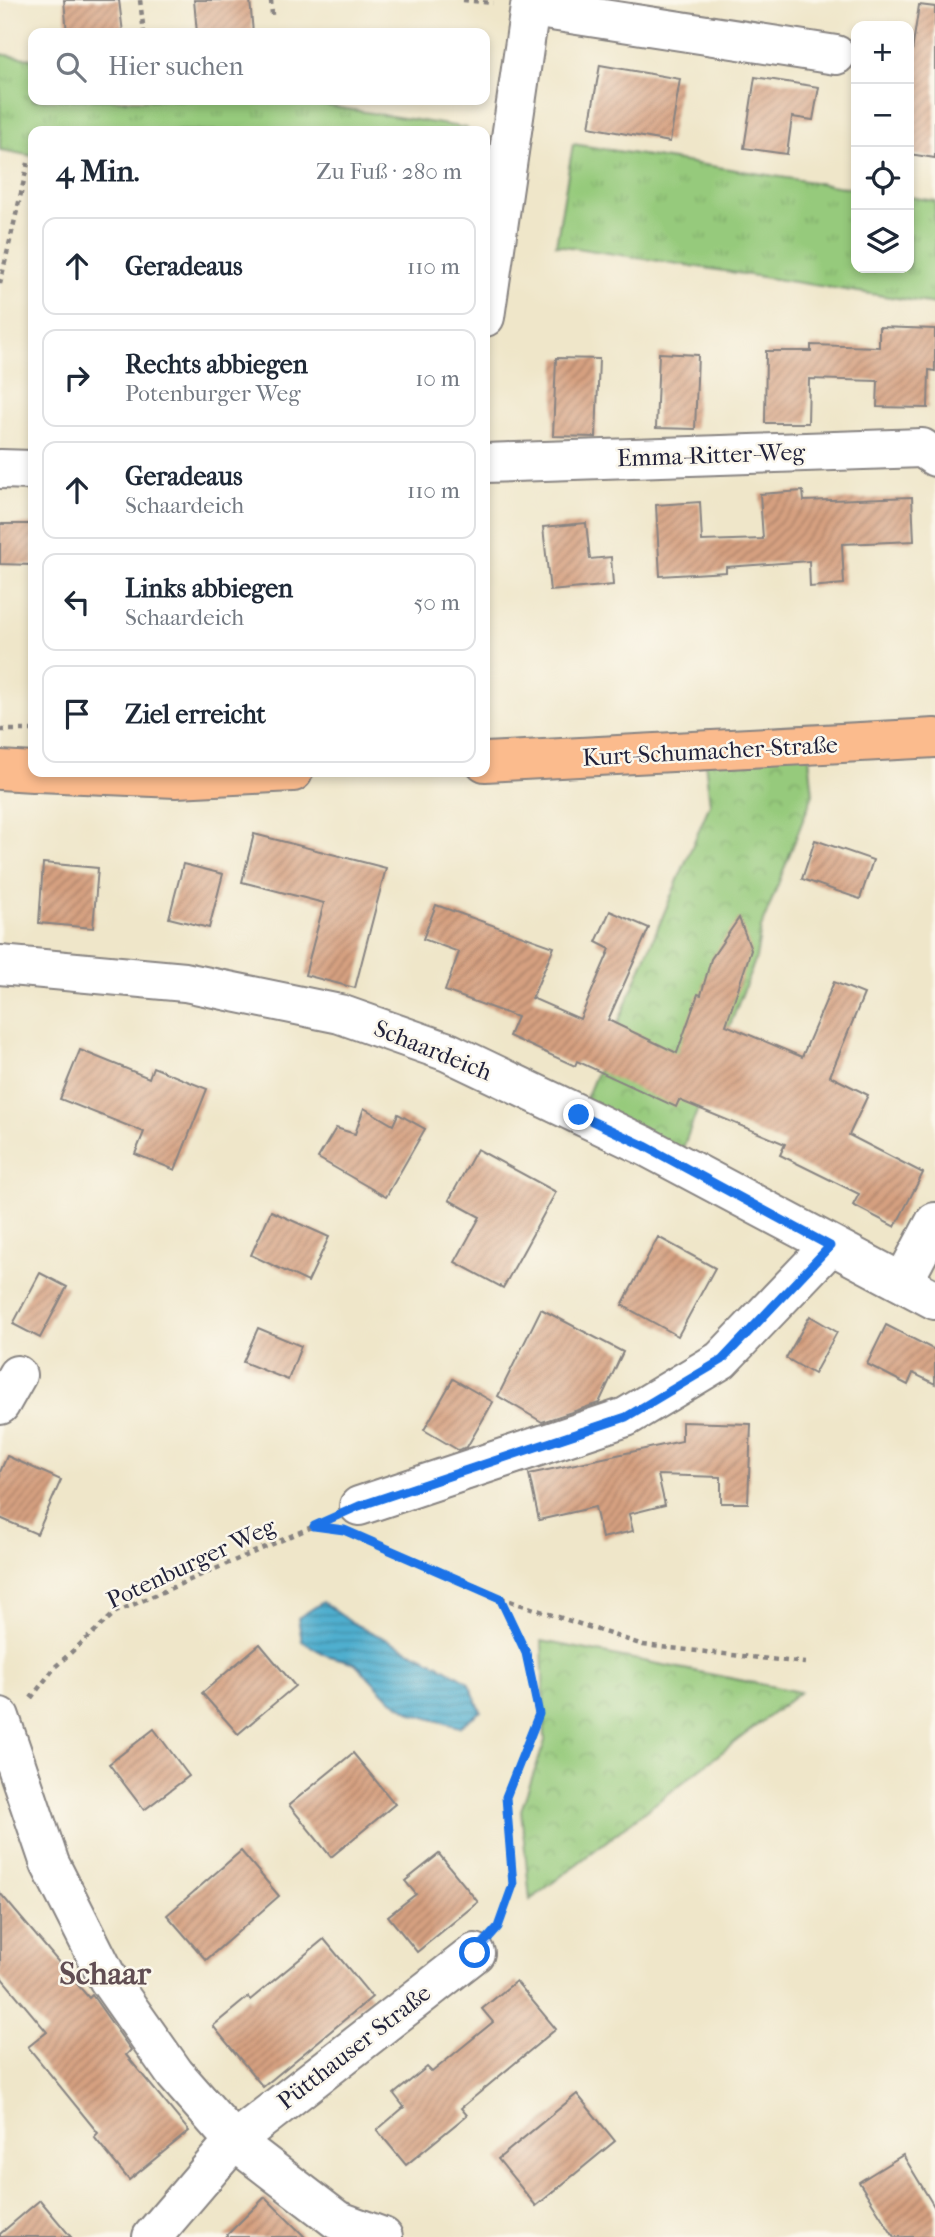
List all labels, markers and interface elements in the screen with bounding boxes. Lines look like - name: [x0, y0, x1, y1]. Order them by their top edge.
- map controls: [851, 21, 914, 273]
- button: +: [851, 21, 914, 84]
- search box: [28, 28, 490, 105]
- icon: search: [52, 48, 90, 86]
- text: Hier suchen: [108, 51, 244, 82]
- button: −: [851, 84, 914, 147]
- button: locate: [851, 147, 914, 210]
- text: 4 Min.: [56, 154, 140, 189]
- text: Zu Fuß · 280 m: [316, 158, 462, 185]
- button: layers: [851, 210, 914, 273]
- icon: ahead: [58, 247, 96, 285]
- text: Geradeaus: [125, 251, 243, 282]
- text: 110 m: [407, 253, 460, 280]
- text: Rechts abbiegen: [125, 349, 308, 380]
- icon: right: [58, 359, 96, 397]
- text: 10 m: [415, 365, 460, 392]
- text: Potenburger Weg: [125, 380, 300, 407]
- street label: Emma-Ritter-Weg: [616, 438, 807, 472]
- text: Geradeaus: [125, 461, 243, 492]
- icon: ahead: [58, 471, 96, 509]
- text: 110 m: [407, 477, 460, 504]
- text: Schaardeich: [125, 492, 244, 519]
- text: Links abbiegen: [125, 573, 293, 604]
- icon: left: [58, 583, 96, 621]
- text: 50 m: [413, 589, 460, 616]
- text: Schaardeich: [125, 604, 244, 631]
- icon: arrive: [58, 695, 96, 733]
- text: Ziel erreicht: [125, 699, 266, 730]
- street label: Kurt-Schumacher-Straße: [582, 730, 839, 772]
- street label: Schaardeich: [370, 1014, 496, 1086]
- route end: [563, 1099, 594, 1130]
- street label: Potenburger Weg: [102, 1511, 281, 1614]
- route start: [459, 1937, 490, 1968]
- district label: Schaar: [59, 1955, 152, 1992]
- street label: Pütthauser Straße: [272, 1978, 436, 2115]

